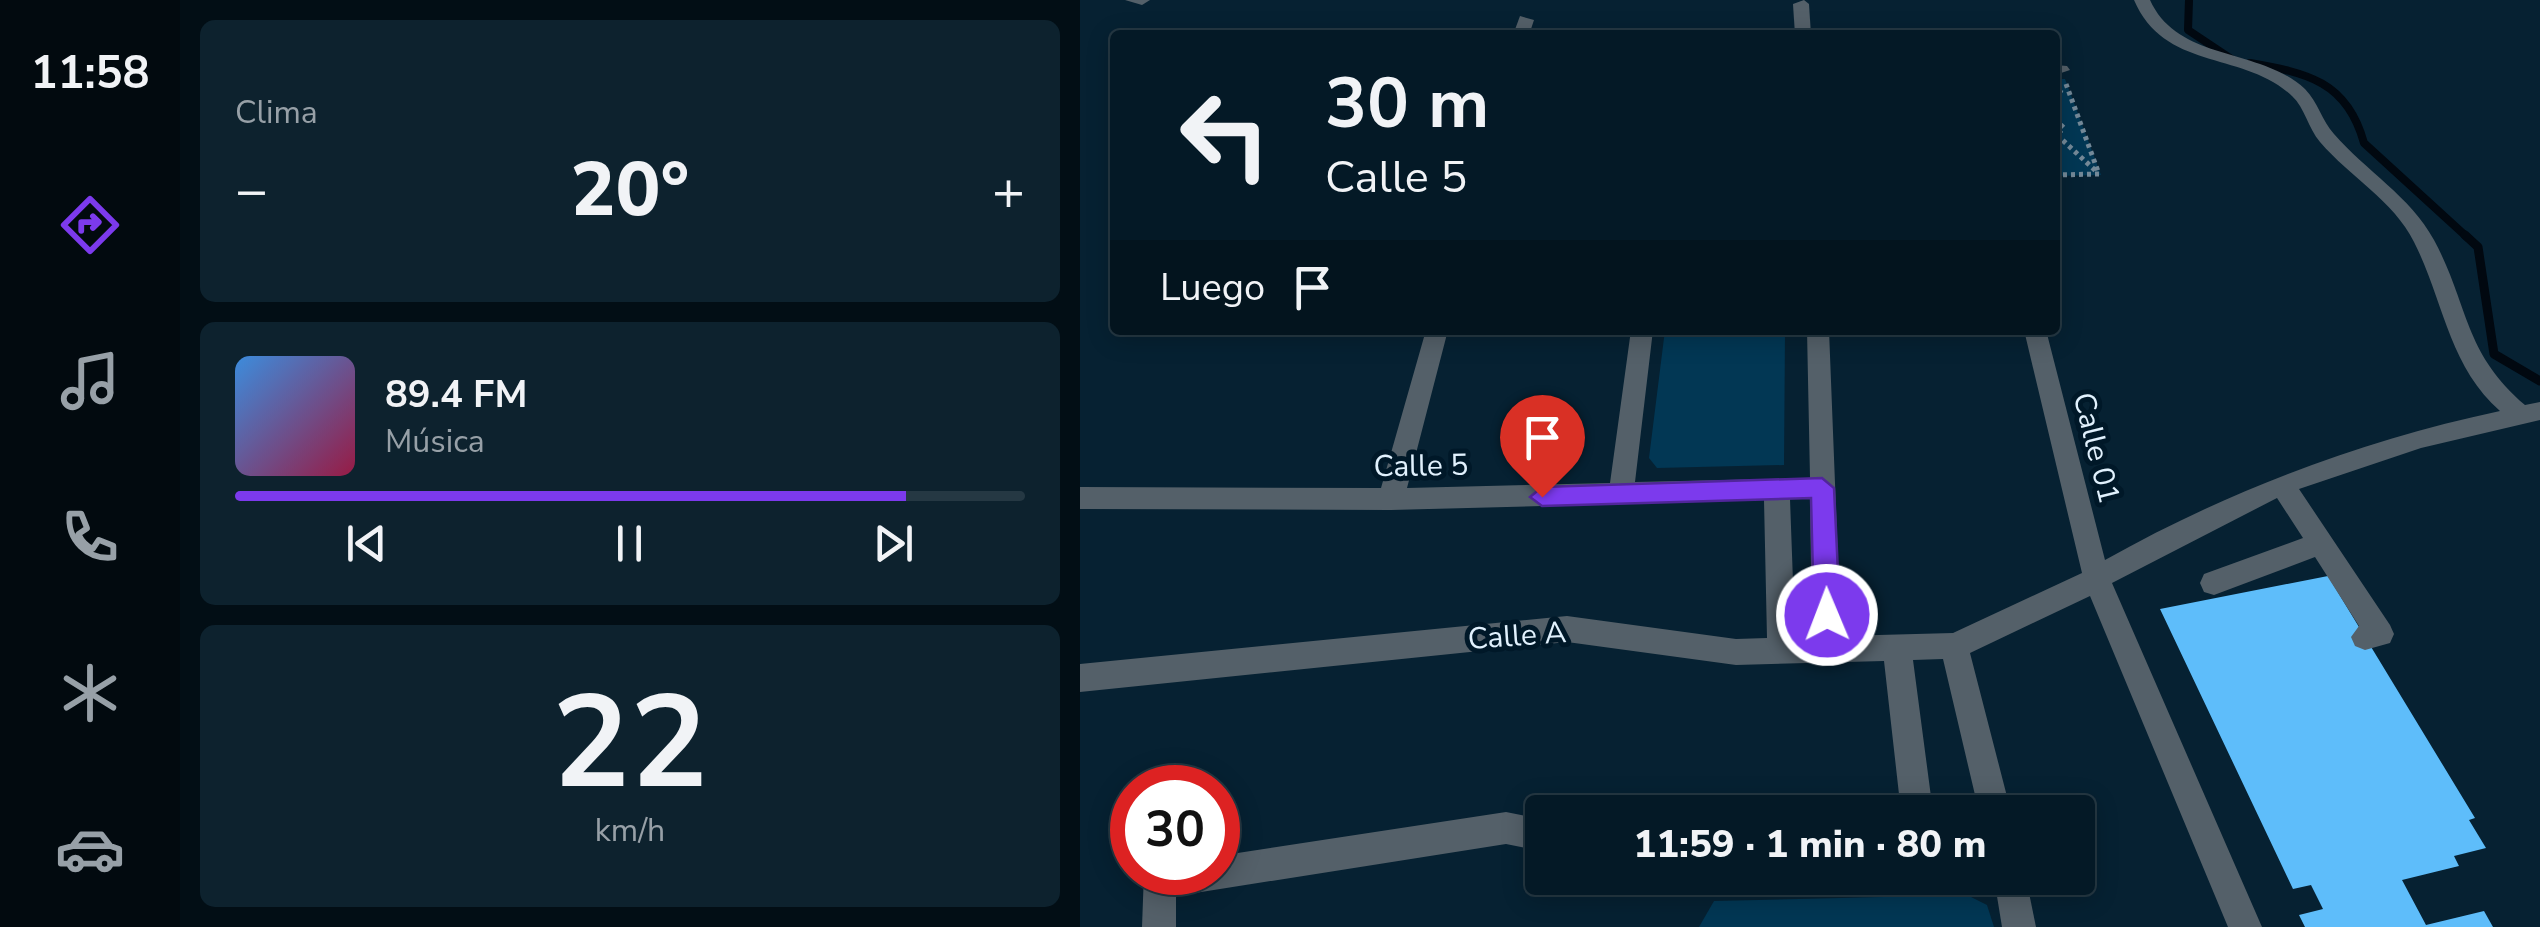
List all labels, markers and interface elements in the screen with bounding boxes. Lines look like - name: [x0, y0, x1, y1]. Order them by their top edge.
- text: 11:58: [30, 43, 150, 104]
- text: 30 m: [1325, 56, 1489, 152]
- icon: left: [1160, 70, 1290, 200]
- text: Clima: [235, 91, 318, 134]
- text: 20°: [571, 139, 689, 241]
- text: Calle 5: [1325, 147, 1467, 208]
- text: −: [235, 153, 268, 228]
- text: +: [992, 153, 1025, 228]
- icon: directions: [55, 190, 125, 260]
- icon: arrive: [1285, 260, 1340, 315]
- text: Luego: [1160, 262, 1265, 313]
- icon: music: [55, 346, 125, 416]
- text: 89.4 FM: [385, 369, 527, 420]
- street label: Calle 01: [2062, 388, 2130, 508]
- pin: [1500, 395, 1585, 498]
- icon: arrive: [1515, 410, 1570, 465]
- text: Música: [385, 420, 485, 463]
- street label: Calle 5: [1373, 445, 1469, 487]
- icon: phone: [55, 502, 125, 572]
- icon: previous: [339, 516, 394, 571]
- icon: pause: [602, 516, 657, 571]
- icon: next: [866, 516, 921, 571]
- position arrow: [1775, 563, 1879, 667]
- street label: Calle A: [1466, 612, 1568, 660]
- text: 22: [552, 655, 708, 832]
- icon: climate: [55, 658, 125, 728]
- speed limit sign: 30: [1110, 765, 1240, 895]
- text: km/h: [595, 809, 665, 852]
- icon: car: [55, 814, 125, 884]
- text: 11:59 · 1 min · 80 m: [1634, 819, 1986, 870]

